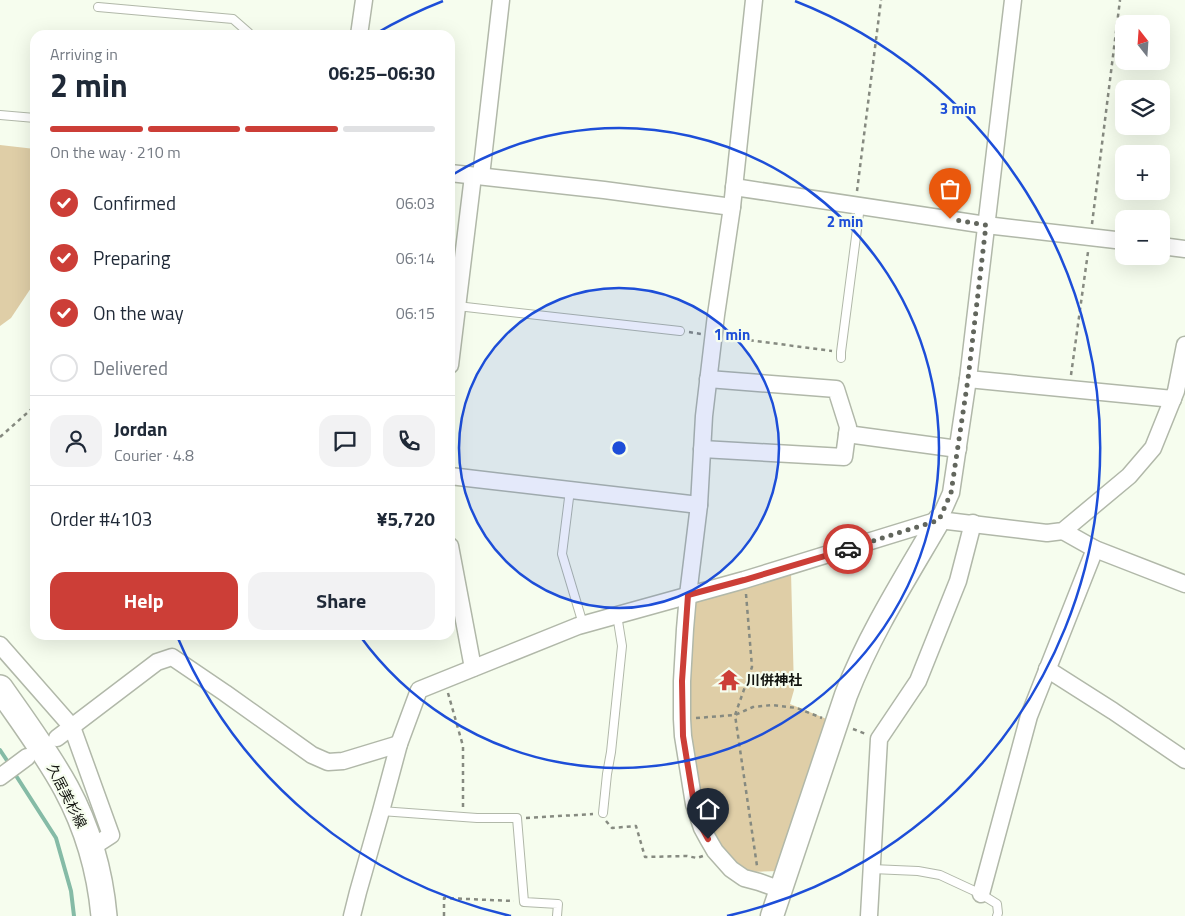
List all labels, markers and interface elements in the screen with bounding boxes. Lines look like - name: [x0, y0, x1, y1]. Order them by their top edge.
- north arrow: [1115, 15, 1170, 70]
- map controls: [1115, 15, 1170, 265]
- text: Arriving in: [50, 42, 118, 66]
- text: 06:25–06:30: [328, 58, 435, 87]
- text: 2 min: [50, 61, 128, 109]
- button: layers: [1115, 80, 1170, 135]
- text: 3 min: [940, 97, 976, 120]
- text: On the way · 210 m: [50, 140, 181, 164]
- button: +: [1115, 145, 1170, 200]
- pin: [929, 168, 971, 219]
- icon: bag: [936, 175, 964, 203]
- text: Confirmed: [93, 188, 176, 217]
- icon: check: [50, 189, 78, 217]
- text: 06:03: [396, 191, 435, 215]
- text: 2 min: [827, 210, 863, 233]
- button: −: [1115, 210, 1170, 265]
- text: Preparing: [93, 243, 170, 272]
- icon: check: [50, 244, 78, 272]
- text: 06:14: [396, 246, 435, 270]
- text: On the way: [93, 298, 184, 327]
- icon: check: [50, 299, 78, 327]
- text: 06:15: [396, 301, 435, 325]
- text: 1 min: [714, 323, 750, 346]
- text: Delivered: [93, 353, 168, 382]
- text: Jordan: [114, 414, 167, 443]
- button: person: [50, 415, 102, 467]
- button: chat: [319, 415, 371, 467]
- button: phone: [383, 415, 435, 467]
- centre of rings: [610, 439, 628, 457]
- text: Courier · 4.8: [114, 443, 194, 467]
- text: Order #4103: [50, 504, 152, 533]
- text: ¥5,720: [377, 504, 435, 533]
- courier: [823, 524, 873, 574]
- icon: car: [834, 535, 862, 563]
- button: Help: [50, 572, 238, 630]
- button: Share: [248, 572, 435, 630]
- temple icon: 川併神社: [716, 667, 742, 693]
- place label: 川併神社: [746, 669, 802, 690]
- street label: 久居美杉線: [42, 760, 93, 832]
- pin: [687, 788, 729, 839]
- icon: home: [694, 795, 722, 823]

